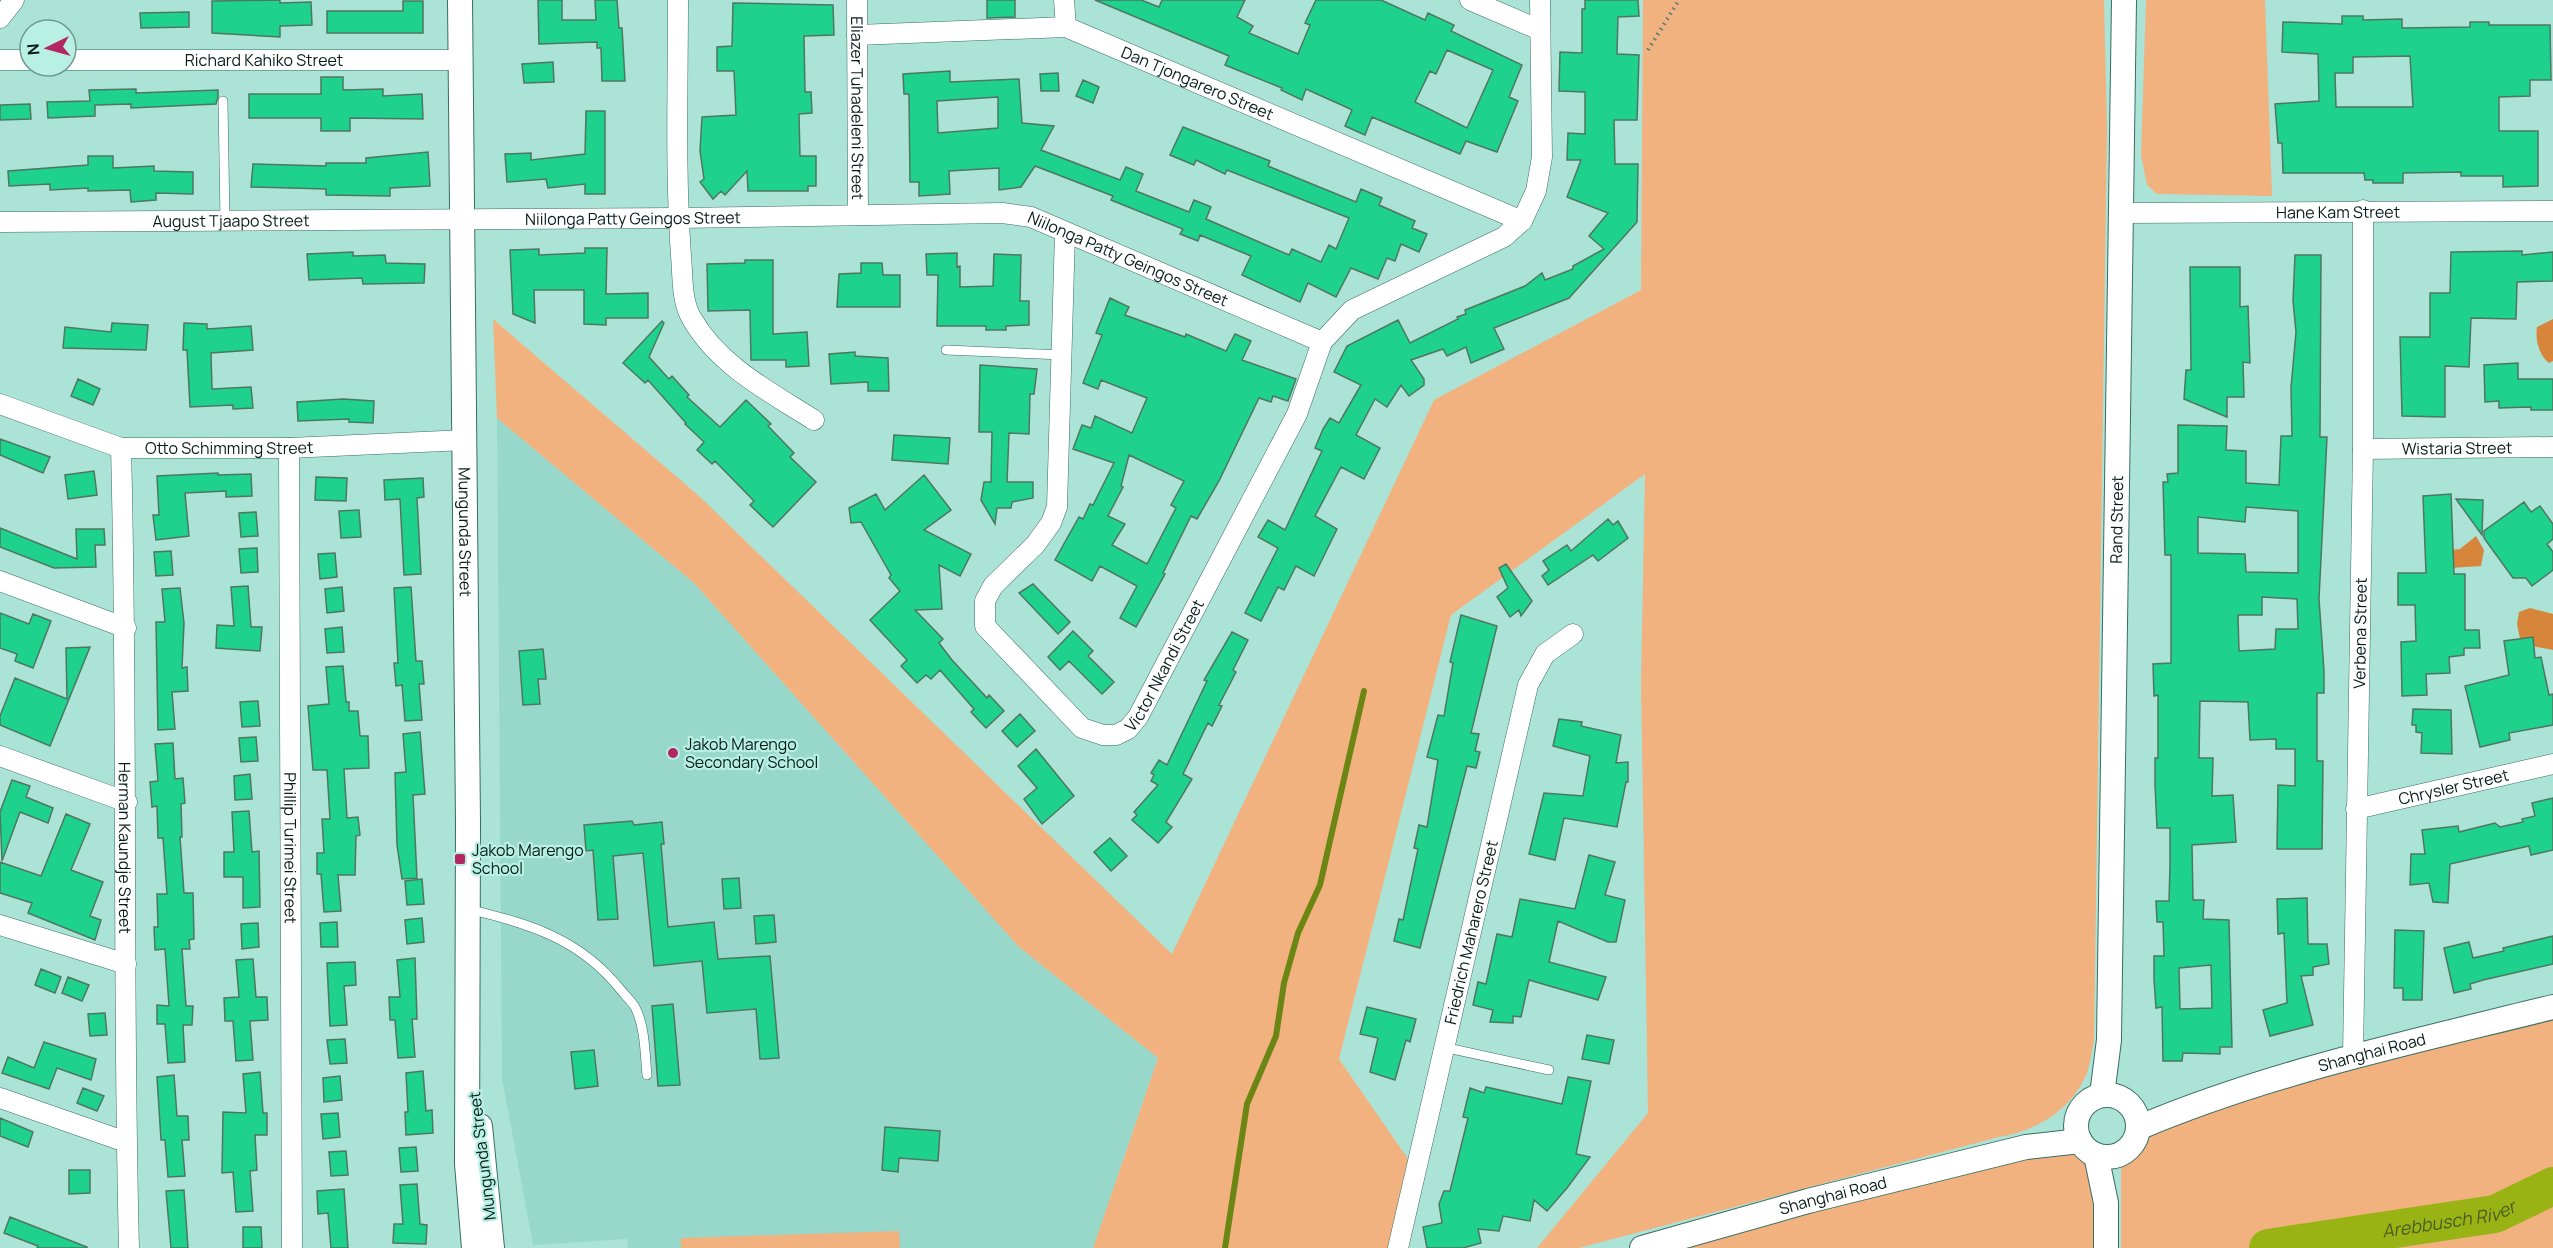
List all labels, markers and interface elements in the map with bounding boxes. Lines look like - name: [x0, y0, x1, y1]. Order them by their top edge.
- street label: Eliazer Tuhadeleni Street: [846, 16, 869, 200]
- north arrow: [18, 18, 78, 78]
- street label: Dan Tjongarero Street: [1118, 41, 1277, 125]
- text: N: [22, 43, 45, 56]
- street label: Richard Kahiko Street: [185, 49, 343, 71]
- street label: Hane Kam Street: [2276, 201, 2400, 223]
- street label: Niilonga Patty Geingos Street: [525, 206, 741, 230]
- street label: Niilonga Patty Geingos Street: [1025, 206, 1232, 311]
- street label: August Tjaapo Street: [152, 209, 310, 232]
- street label: Otto Schimming Street: [145, 436, 314, 459]
- street label: Wistaria Street: [2401, 436, 2513, 460]
- street label: Mungunda Street: [454, 467, 477, 597]
- street label: Rand Street: [2105, 475, 2128, 564]
- street label: Verbena Street: [2348, 577, 2372, 689]
- street label: Victor Nkandi Street: [1120, 595, 1209, 736]
- place label: Jakob Marengo Secondary School: [685, 733, 818, 773]
- marker: Jakob Marengo Secondary School: [666, 746, 680, 760]
- street label: Herman Kaundje Street: [114, 762, 136, 934]
- street label: Chrysler Street: [2396, 763, 2511, 810]
- street label: Phillip Turimei Street: [279, 772, 302, 924]
- street label: Friedrich Maharero Street: [1439, 838, 1503, 1027]
- place label: Jakob Marengo School: [472, 839, 584, 879]
- marker: Jakob Marengo School: [453, 852, 467, 866]
- street label: Shanghai Road: [2315, 1028, 2428, 1077]
- street label: Mungunda Street: [463, 1090, 501, 1222]
- street label: Shanghai Road: [1776, 1171, 1889, 1220]
- water label: Arebbusch River: [2380, 1193, 2522, 1243]

